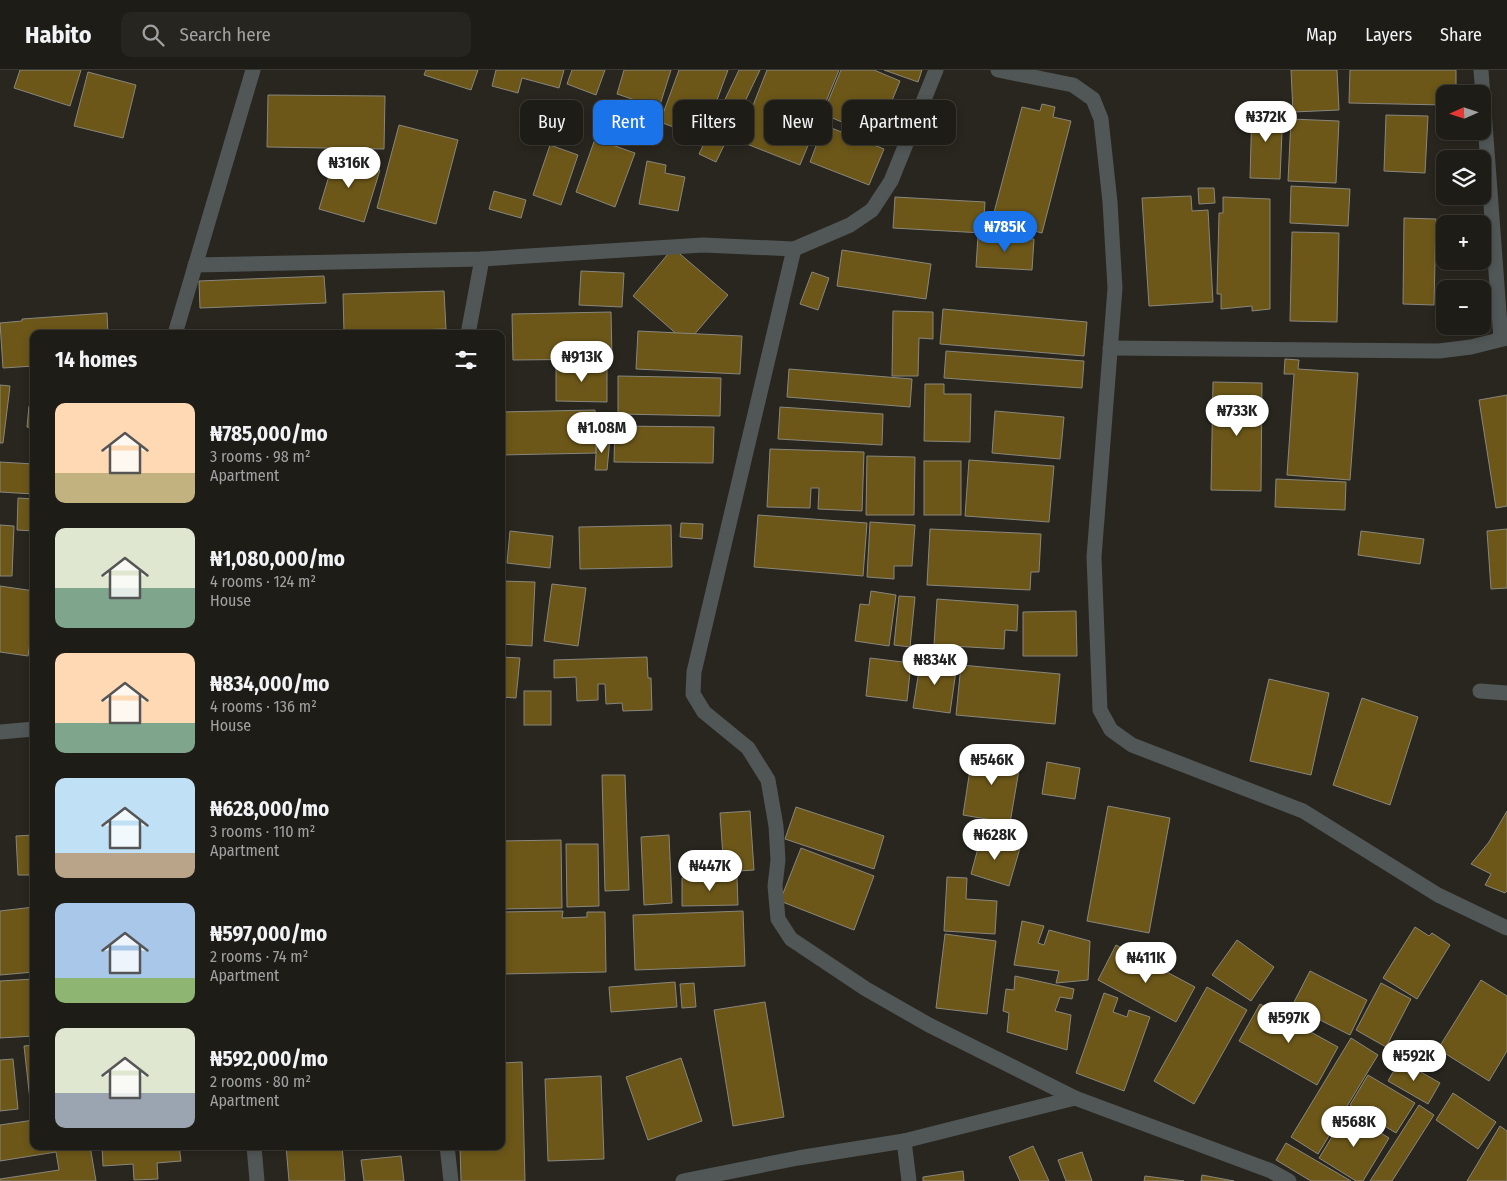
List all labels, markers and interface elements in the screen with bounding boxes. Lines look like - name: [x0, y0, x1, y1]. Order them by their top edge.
- search box: [121, 12, 471, 57]
- text: Habito: [25, 21, 91, 49]
- icon: search: [139, 21, 167, 49]
- text: Search here: [179, 23, 271, 46]
- text: Map: [1306, 24, 1337, 46]
- text: Layers: [1365, 24, 1412, 46]
- text: Share: [1440, 24, 1482, 46]
- north arrow: [1436, 85, 1491, 140]
- map controls: [1436, 85, 1491, 335]
- chip: Buy: [520, 100, 583, 145]
- chip: Rent: [593, 100, 663, 145]
- chip: Filters: [673, 100, 754, 145]
- chip: New: [764, 100, 832, 145]
- chip: Apartment: [842, 100, 956, 145]
- pin: ₦372K: [1231, 100, 1301, 143]
- text: ₦372K: [1246, 107, 1286, 126]
- pin: ₦316K: [314, 146, 384, 189]
- button: layers: [1436, 150, 1491, 205]
- text: ₦316K: [328, 153, 370, 172]
- pin: ₦785K: [970, 210, 1040, 253]
- button: +: [1436, 215, 1491, 270]
- text: ₦785K: [984, 217, 1026, 236]
- button: −: [1436, 280, 1491, 335]
- pin: ₦913K: [547, 340, 617, 383]
- icon: filters: [452, 346, 480, 374]
- text: 14 homes: [55, 347, 137, 373]
- text: ₦913K: [561, 347, 603, 366]
- pin: ₦733K: [1202, 394, 1272, 437]
- text: ₦733K: [1217, 401, 1257, 420]
- pin: ₦1.08M: [561, 412, 643, 454]
- text: ₦1.08M: [578, 418, 626, 437]
- text: ₦785,000/mo: [210, 421, 328, 447]
- icon: home: [95, 423, 155, 483]
- text: 3 rooms · 98 m²: [210, 447, 311, 466]
- text: Apartment: [210, 466, 279, 485]
- text: ₦1,080,000/mo: [210, 546, 345, 572]
- icon: home: [95, 548, 155, 608]
- text: 4 rooms · 124 m²: [210, 572, 316, 591]
- text: House: [210, 591, 251, 610]
- pin: ₦834K: [900, 644, 970, 686]
- text: ₦834K: [914, 650, 956, 669]
- text: ₦834,000/mo: [210, 671, 329, 697]
- icon: home: [95, 673, 155, 733]
- text: 4 rooms · 136 m²: [210, 697, 317, 716]
- text: House: [210, 716, 251, 735]
- pin: ₦546K: [957, 744, 1027, 786]
- text: ₦546K: [970, 750, 1014, 769]
- text: ₦628,000/mo: [210, 796, 329, 822]
- icon: home: [95, 798, 155, 858]
- pin: ₦628K: [960, 818, 1030, 861]
- text: 3 rooms · 110 m²: [210, 822, 315, 841]
- text: ₦628K: [974, 825, 1016, 844]
- text: Apartment: [210, 841, 279, 860]
- pin: ₦447K: [675, 850, 745, 892]
- text: ₦447K: [689, 856, 731, 875]
- text: ₦597,000/mo: [210, 921, 327, 947]
- icon: home: [95, 923, 155, 983]
- pin: ₦411K: [1111, 942, 1181, 984]
- text: 2 rooms · 74 m²: [210, 947, 308, 966]
- text: ₦411K: [1126, 948, 1166, 967]
- text: Apartment: [210, 966, 279, 985]
- pin: ₦597K: [1254, 1002, 1324, 1044]
- text: ₦597K: [1268, 1008, 1310, 1027]
- pin: ₦592K: [1379, 1040, 1449, 1082]
- text: ₦592,000/mo: [210, 1046, 328, 1072]
- text: ₦592K: [1393, 1046, 1435, 1065]
- icon: home: [95, 1048, 155, 1108]
- text: 2 rooms · 80 m²: [210, 1072, 311, 1091]
- text: Apartment: [210, 1091, 279, 1110]
- pin: ₦568K: [1319, 1106, 1389, 1148]
- text: ₦568K: [1332, 1112, 1376, 1131]

